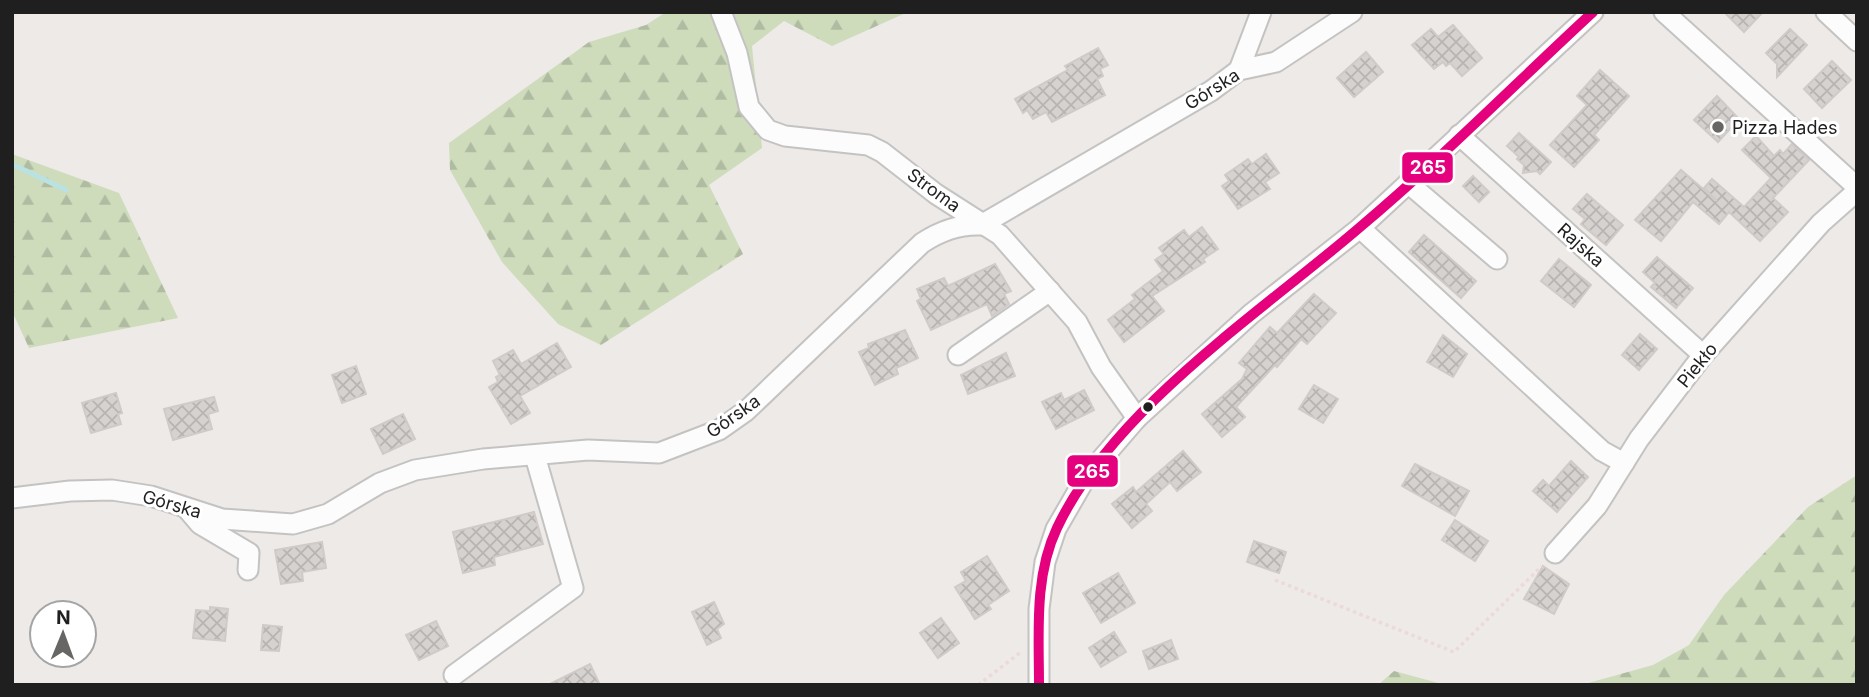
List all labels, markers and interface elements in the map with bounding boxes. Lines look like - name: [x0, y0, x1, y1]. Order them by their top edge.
- street label: Górska: [1181, 64, 1243, 114]
- place label: Pizza Hades: [1732, 117, 1837, 138]
- marker: Pizza Hades: [1710, 119, 1726, 135]
- line badge: 265: [1401, 151, 1454, 184]
- text: 265: [1410, 156, 1446, 179]
- street label: Stroma: [903, 164, 965, 216]
- street label: Rajska: [1553, 219, 1609, 271]
- street label: Piekło: [1673, 338, 1721, 392]
- street label: Górska: [702, 390, 764, 442]
- unlabelled marker: [1141, 400, 1155, 414]
- line badge: 265: [1066, 454, 1119, 488]
- text: 265: [1074, 460, 1110, 483]
- street label: Górska: [140, 486, 204, 522]
- north arrow: [28, 599, 98, 669]
- text: N: [56, 606, 71, 629]

